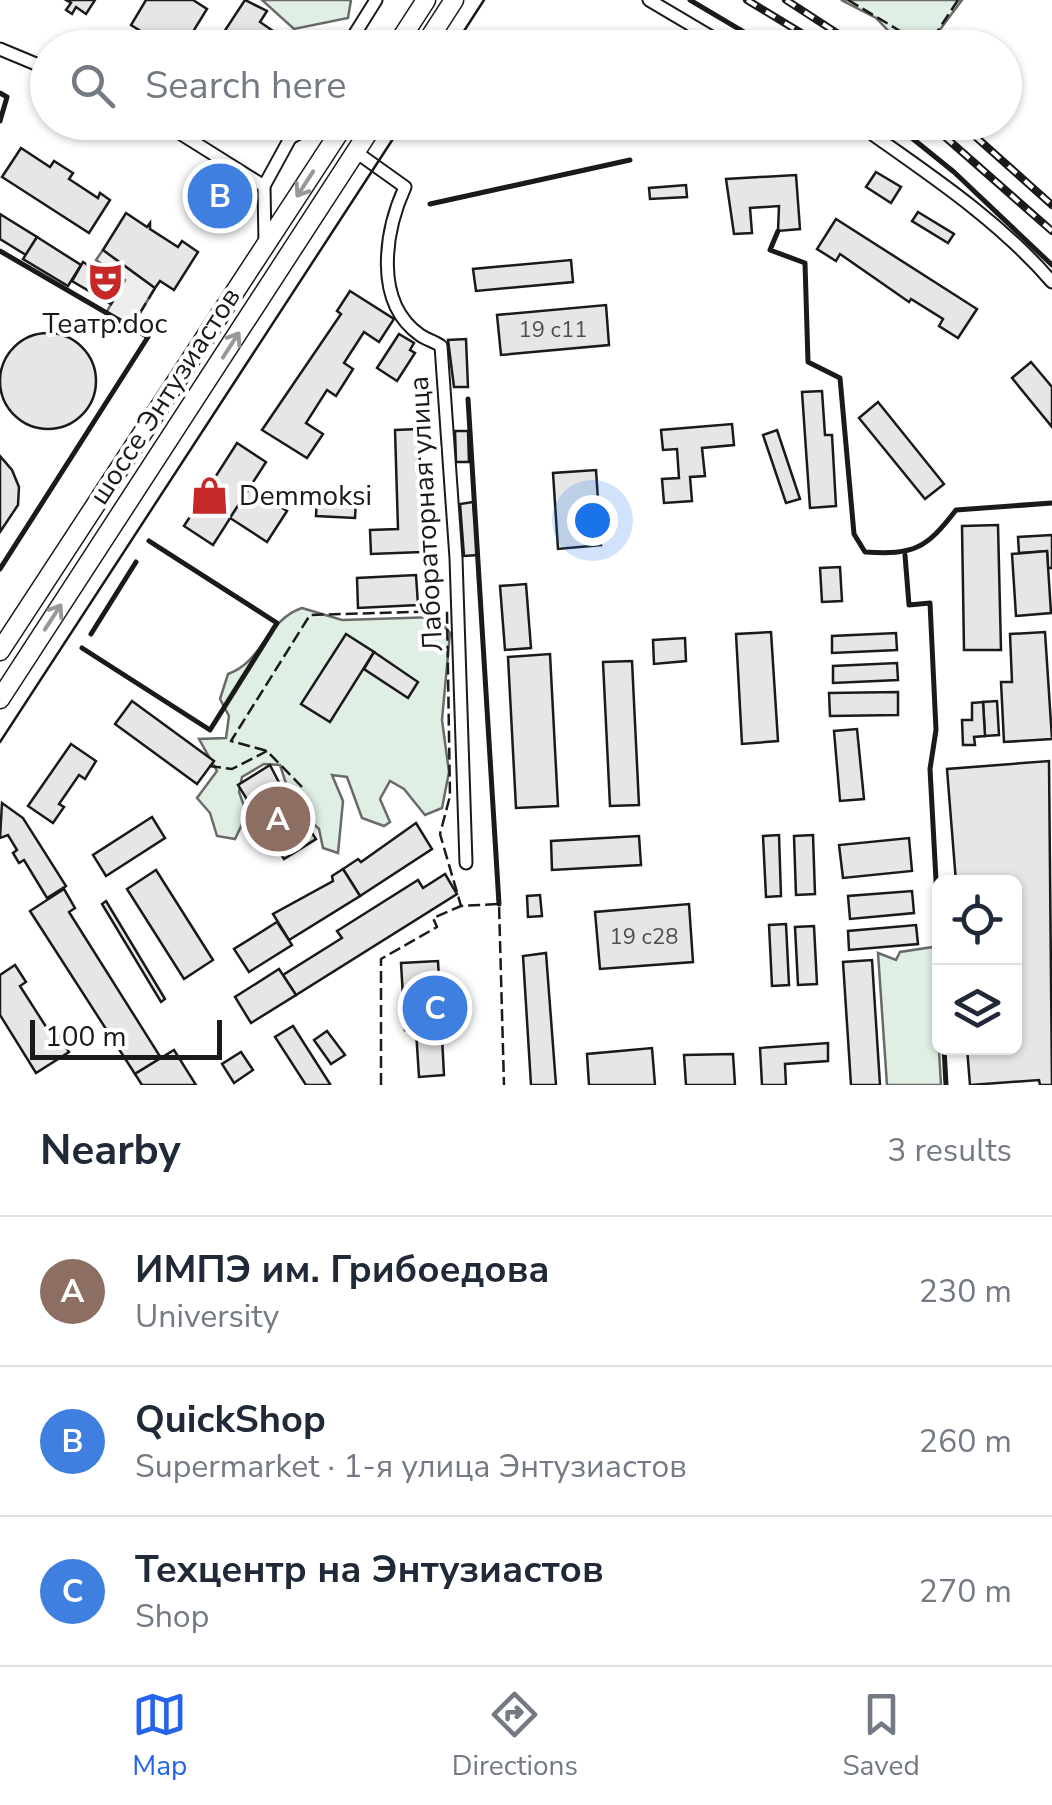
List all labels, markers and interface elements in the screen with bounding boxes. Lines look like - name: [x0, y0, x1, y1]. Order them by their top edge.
- search box: [30, 30, 1022, 140]
- icon: search: [65, 58, 120, 113]
- text: Search here: [145, 60, 346, 111]
- pin: B: [188, 158, 252, 234]
- one-way arrow: [295, 170, 316, 198]
- theatre icon: Театр.doc: [84, 261, 126, 303]
- street label: шоссе Энтузиастов: [81, 280, 249, 512]
- place label: Театр.doc: [43, 305, 167, 343]
- house number: 19 с11: [519, 315, 587, 345]
- one-way arrow: [220, 331, 241, 359]
- street label: Лабораторная улица: [400, 375, 452, 653]
- shop icon: Demmoksi: [188, 475, 230, 517]
- place label: Demmoksi: [239, 477, 372, 515]
- your location: [567, 495, 618, 546]
- one-way arrow: [43, 603, 64, 632]
- pin: A: [246, 782, 310, 856]
- map controls: [932, 875, 1022, 1055]
- button: locate: [932, 875, 1022, 965]
- house number: 19 с28: [610, 922, 678, 952]
- button: layers: [932, 965, 1022, 1055]
- pin: C: [402, 970, 468, 1046]
- scale bar: [30, 1015, 222, 1060]
- text: 100 m: [45, 1018, 127, 1056]
- text: Nearby: [40, 1122, 181, 1179]
- text: 3 results: [887, 1129, 1012, 1172]
- text: ИМПЭ им. Грибоедова: [135, 1244, 550, 1295]
- text: A: [61, 1270, 84, 1313]
- text: 230 m: [919, 1270, 1012, 1313]
- text: University: [135, 1295, 279, 1338]
- text: QuickShop: [135, 1394, 326, 1445]
- text: B: [61, 1420, 84, 1463]
- text: 260 m: [919, 1420, 1012, 1463]
- text: Supermarket · 1-я улица Энтузиастов: [135, 1445, 687, 1488]
- text: Техцентр на Энтузиастов: [135, 1544, 603, 1595]
- text: C: [62, 1570, 83, 1613]
- text: 270 m: [919, 1570, 1012, 1613]
- text: Shop: [135, 1595, 209, 1638]
- tab: Map: [132, 1687, 187, 1785]
- tab: Directions: [452, 1687, 578, 1785]
- tab: Saved: [842, 1687, 920, 1785]

